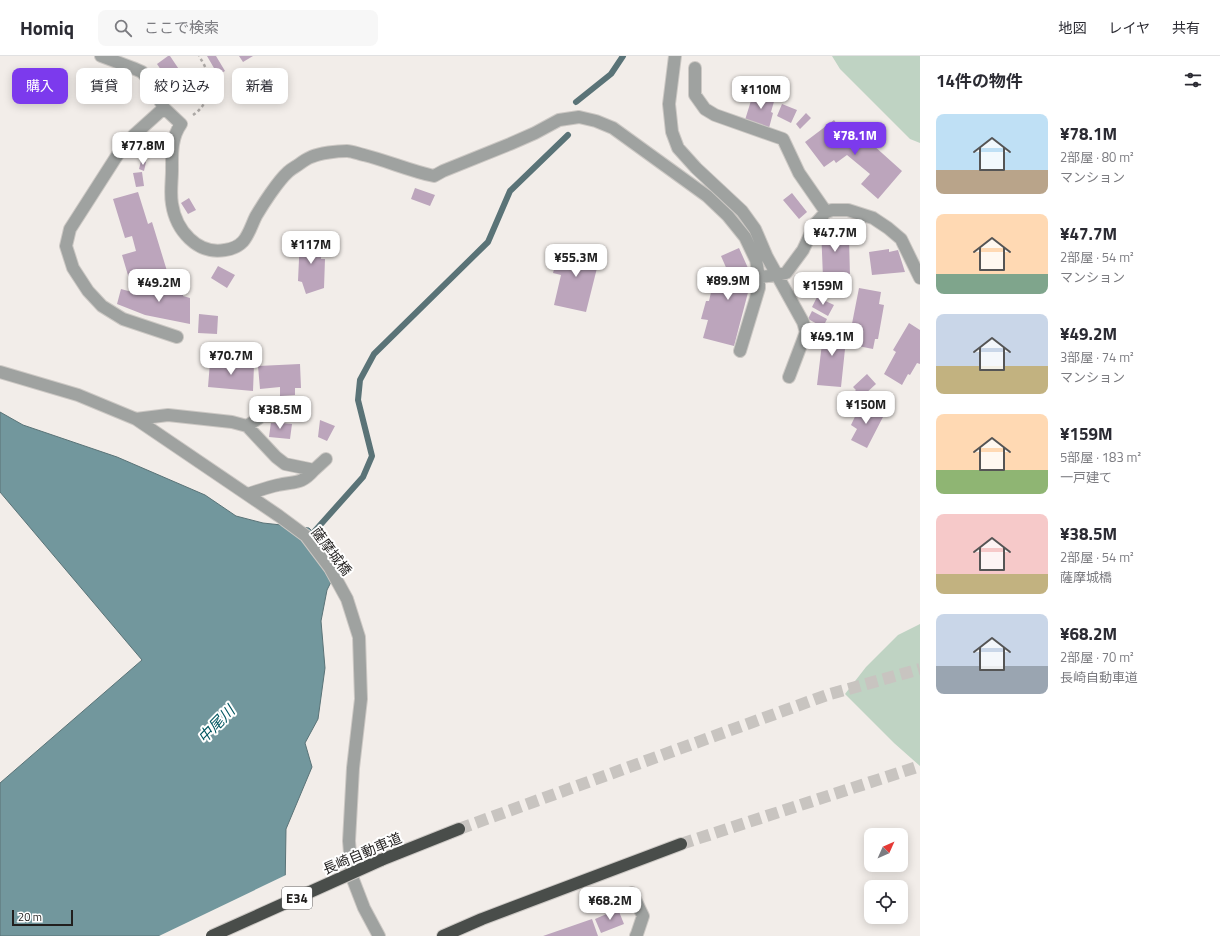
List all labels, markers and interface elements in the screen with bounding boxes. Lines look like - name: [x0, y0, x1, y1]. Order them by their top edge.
- search box: [98, 10, 378, 46]
- text: Homiq: [20, 13, 74, 42]
- text: ここで検索: [144, 16, 219, 39]
- icon: search: [112, 17, 134, 39]
- text: 地図: [1058, 17, 1086, 38]
- text: レイヤ: [1108, 17, 1150, 38]
- text: 共有: [1172, 17, 1200, 38]
- chip: 購入: [12, 68, 68, 104]
- chip: 賃貸: [76, 68, 132, 104]
- chip: 絞り込み: [140, 68, 224, 104]
- chip: 新着: [232, 68, 288, 104]
- text: 14件の物件: [936, 68, 1023, 94]
- icon: filters: [1182, 69, 1204, 91]
- pin: ¥110M: [733, 76, 789, 110]
- text: ¥110M: [741, 79, 781, 99]
- text: ¥78.1M: [1060, 121, 1117, 147]
- pin: ¥78.1M: [822, 122, 888, 156]
- text: ¥78.1M: [833, 125, 877, 145]
- icon: home: [968, 130, 1016, 178]
- pin: ¥77.8M: [110, 132, 176, 166]
- text: ¥77.8M: [121, 135, 165, 155]
- text: 2部屋 · 80 m²: [1060, 147, 1134, 167]
- text: マンション: [1060, 167, 1125, 187]
- pin: ¥47.7M: [802, 219, 868, 253]
- text: ¥47.7M: [1060, 221, 1117, 247]
- text: ¥47.7M: [813, 222, 857, 242]
- icon: home: [968, 230, 1016, 278]
- pin: ¥117M: [283, 231, 339, 265]
- text: ¥117M: [291, 234, 331, 254]
- pin: ¥55.3M: [543, 244, 609, 278]
- text: ¥55.3M: [554, 247, 598, 267]
- text: 2部屋 · 54 m²: [1060, 247, 1134, 267]
- pin: ¥89.9M: [695, 267, 761, 301]
- text: マンション: [1060, 267, 1125, 287]
- pin: ¥49.2M: [126, 269, 192, 303]
- text: ¥89.9M: [706, 270, 750, 290]
- text: ¥49.2M: [137, 272, 181, 292]
- pin: ¥159M: [795, 272, 851, 306]
- text: ¥159M: [803, 275, 843, 295]
- text: ¥49.2M: [1060, 321, 1117, 347]
- pin: ¥49.1M: [799, 323, 865, 357]
- text: ¥49.1M: [810, 326, 854, 346]
- icon: home: [968, 330, 1016, 378]
- pin: ¥70.7M: [198, 342, 264, 376]
- text: ¥70.7M: [209, 345, 253, 365]
- text: 3部屋 · 74 m²: [1060, 347, 1134, 367]
- text: マンション: [1060, 367, 1125, 387]
- pin: ¥150M: [838, 391, 894, 425]
- text: ¥150M: [846, 394, 886, 414]
- pin: ¥38.5M: [247, 396, 313, 430]
- text: ¥38.5M: [258, 399, 302, 419]
- text: ¥159M: [1060, 421, 1113, 447]
- icon: home: [968, 430, 1016, 478]
- text: 5部屋 · 183 m²: [1060, 447, 1141, 467]
- text: 一戸建て: [1060, 467, 1112, 487]
- text: ¥38.5M: [1060, 521, 1117, 547]
- street label: 薩摩城橋: [307, 522, 357, 580]
- icon: home: [968, 530, 1016, 578]
- text: 2部屋 · 54 m²: [1060, 547, 1134, 567]
- text: 薩摩城橋: [1060, 567, 1112, 587]
- text: ¥68.2M: [1060, 621, 1117, 647]
- icon: home: [968, 630, 1016, 678]
- text: 2部屋 · 70 m²: [1060, 647, 1134, 667]
- text: 長崎自動車道: [1060, 667, 1138, 687]
- water label: 中尾川: [192, 698, 241, 748]
- street label: 長崎自動車道: [319, 827, 405, 879]
- north arrow: [864, 828, 908, 872]
- map controls: [864, 828, 908, 924]
- button: locate: [864, 880, 908, 924]
- road number: E34: [282, 887, 312, 909]
- pin: ¥68.2M: [577, 887, 643, 921]
- text: ¥68.2M: [588, 890, 632, 910]
- scale bar: [12, 908, 73, 927]
- text: 20 m: [18, 909, 42, 925]

